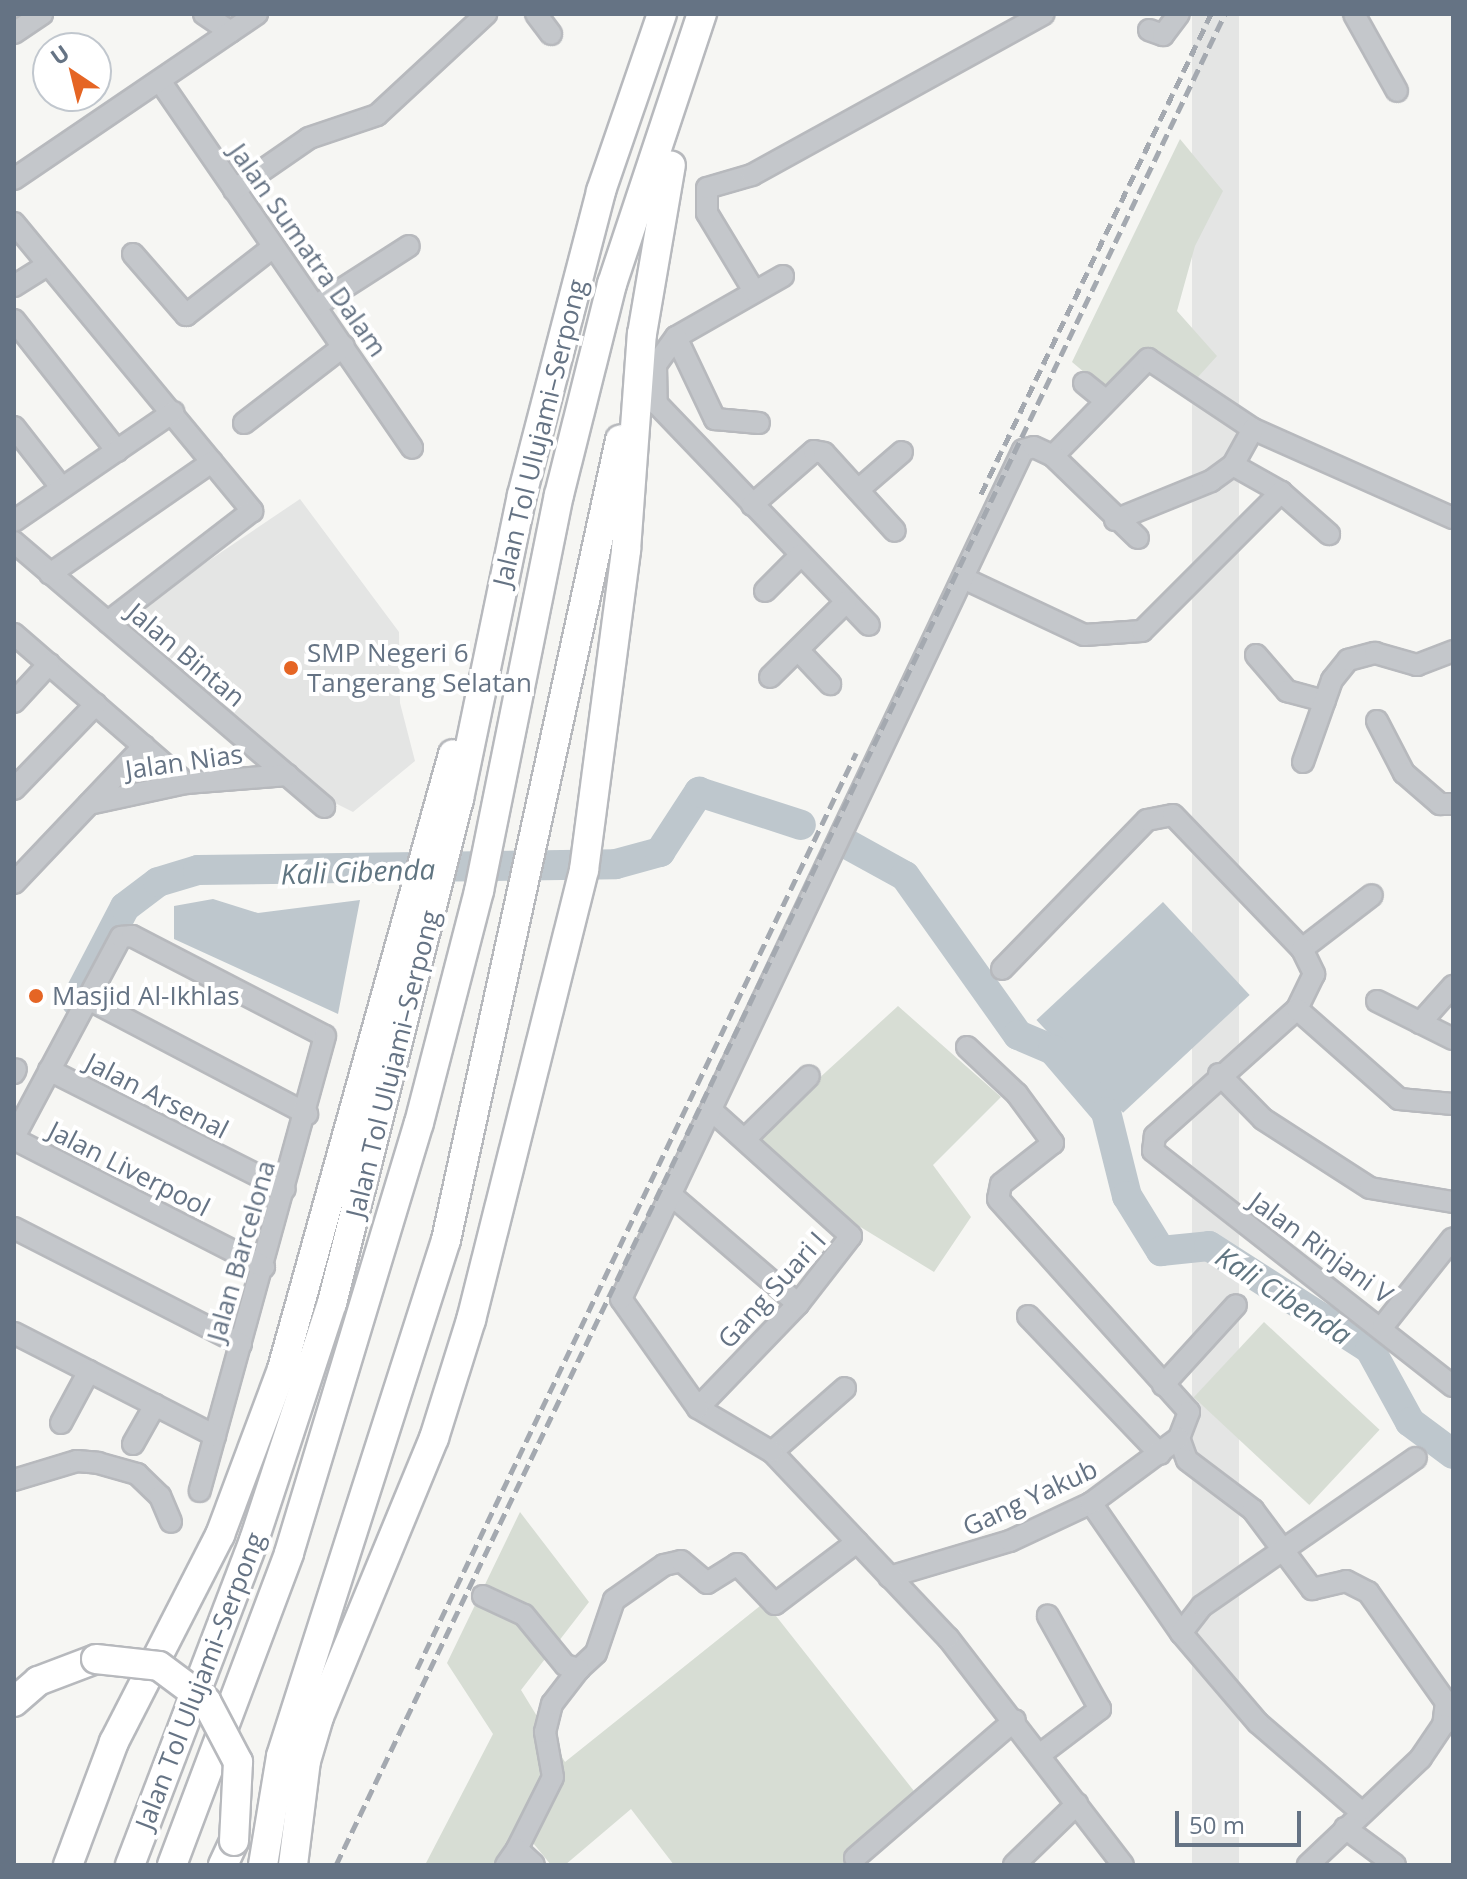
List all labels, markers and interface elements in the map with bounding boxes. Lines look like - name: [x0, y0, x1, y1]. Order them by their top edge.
- north arrow: [32, 32, 112, 112]
- text: U: [44, 37, 75, 71]
- street label: Jalan Sumatra Dalam: [223, 137, 393, 363]
- street label: Jalan Tol Ulujami–Serpong: [487, 276, 593, 590]
- street label: Jalan Bintan: [121, 597, 251, 713]
- place label: SMP Negeri 6 Tangerang Selatan: [307, 637, 532, 698]
- marker: SMP Negeri 6 Tangerang Selatan: [282, 659, 300, 677]
- street label: Jalan Nias: [123, 738, 245, 786]
- water label: Kali Cibenda: [280, 852, 436, 890]
- street label: Jalan Tol Ulujami–Serpong: [340, 907, 446, 1221]
- place label: Masjid Al-Ikhlas: [52, 980, 240, 1012]
- marker: Masjid Al-Ikhlas: [27, 987, 45, 1005]
- street label: Jalan Arsenal: [80, 1047, 234, 1145]
- street label: Jalan Liverpool: [43, 1115, 215, 1223]
- street label: Jalan Barcelona: [200, 1157, 282, 1345]
- street label: Jalan Rinjani V: [1243, 1186, 1399, 1310]
- street label: Gang Suari I: [712, 1225, 832, 1355]
- water label: Kali Cibenda: [1210, 1239, 1358, 1351]
- street label: Gang Yakub: [958, 1453, 1102, 1543]
- street label: Jalan Tol Ulujami–Serpong: [129, 1528, 271, 1834]
- scale bar: [1179, 1795, 1305, 1845]
- text: 50 m: [1189, 1808, 1245, 1841]

